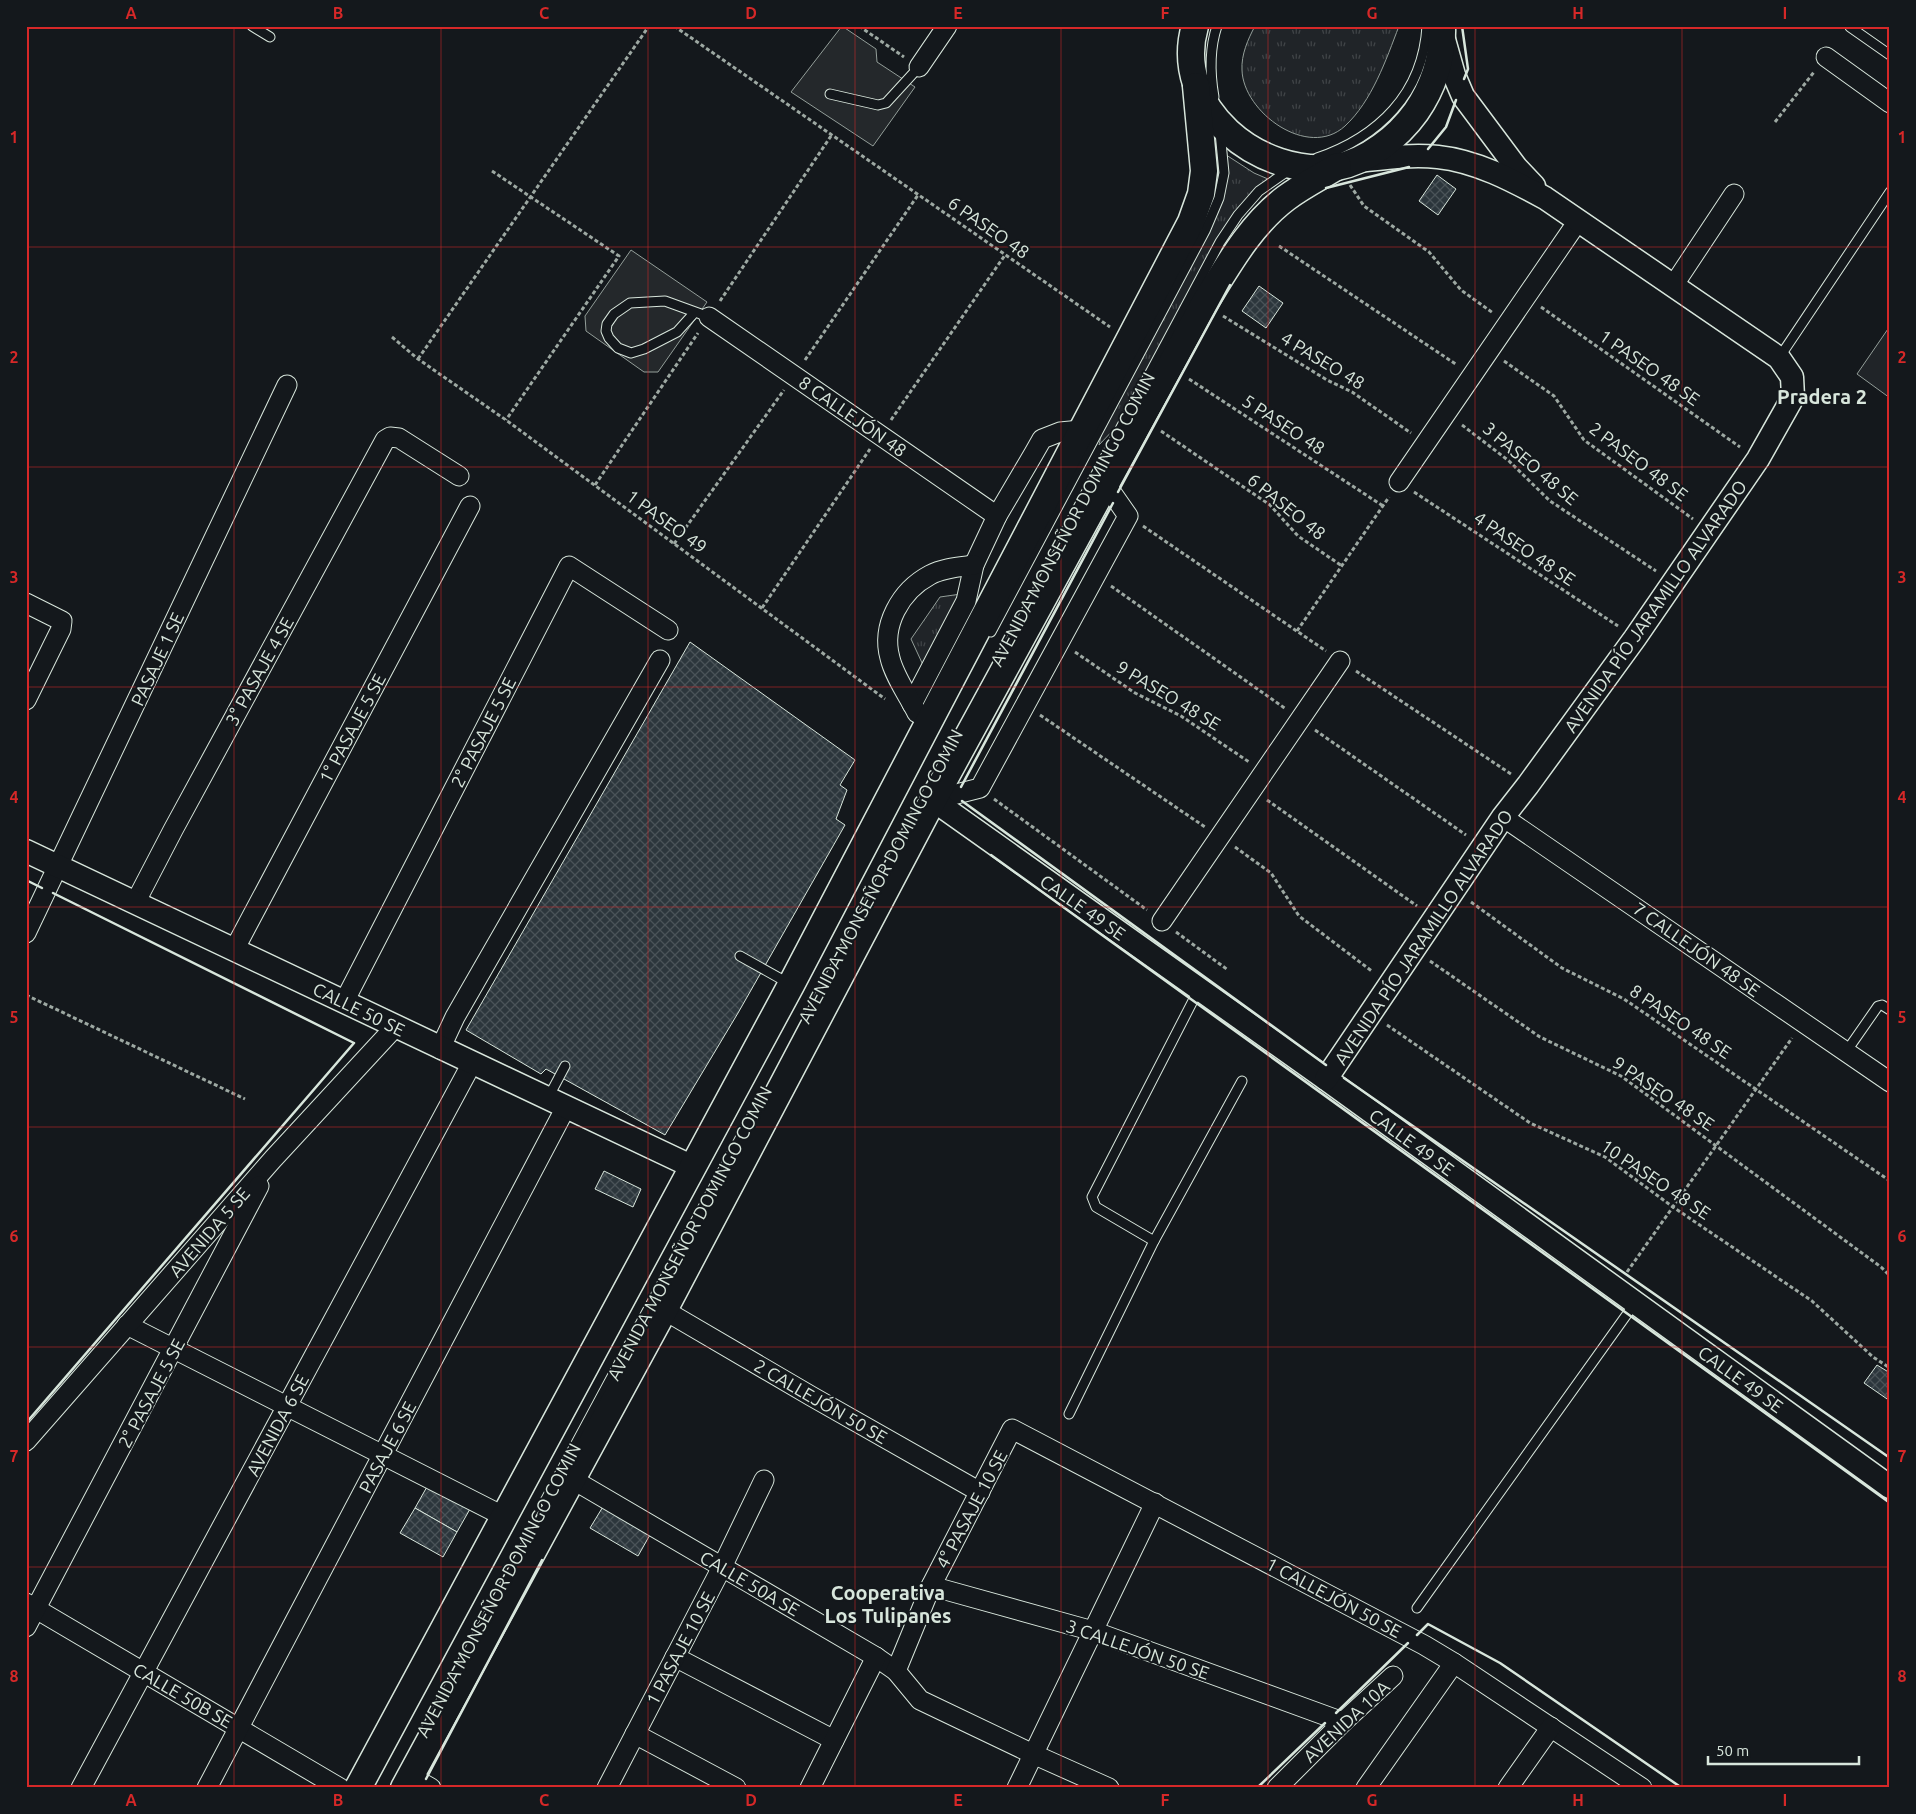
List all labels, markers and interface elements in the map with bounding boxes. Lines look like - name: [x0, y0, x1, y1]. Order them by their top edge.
- text: A: [125, 4, 137, 22]
- text: B: [333, 4, 343, 22]
- text: C: [539, 4, 549, 22]
- text: D: [745, 4, 757, 22]
- text: E: [953, 4, 963, 22]
- text: F: [1161, 4, 1170, 22]
- text: G: [1366, 4, 1378, 22]
- text: H: [1572, 4, 1584, 22]
- text: I: [1783, 4, 1787, 22]
- text: 1: [9, 128, 19, 146]
- text: 1: [1897, 128, 1907, 146]
- street label: 6 PASEO 48: [945, 192, 1033, 262]
- street label: 1 PASEO 48 SE: [1596, 325, 1704, 409]
- street label: 4 PASEO 48: [1278, 327, 1368, 393]
- text: 2: [9, 348, 19, 366]
- text: 2: [1897, 348, 1907, 366]
- street label: AVENIDA MONSEÑOR DOMINGO COMIN: [985, 368, 1158, 669]
- street label: 8 CALLEJÓN 48: [796, 371, 911, 460]
- district label: Pradera 2: [1777, 385, 1867, 408]
- street label: 5 PASEO 48: [1239, 390, 1329, 458]
- street label: 3 PASEO 48 SE: [1480, 418, 1582, 508]
- street label: 2 PASEO 48 SE: [1586, 418, 1692, 504]
- street label: 6 PASEO 48: [1244, 469, 1330, 543]
- street label: AVENIDA PÍO JARAMILLO ALVARADO: [1559, 476, 1750, 736]
- street label: 1 PASEO 49: [623, 485, 711, 557]
- street label: 4 PASEO 48 SE: [1471, 507, 1579, 589]
- text: 3: [9, 568, 19, 586]
- text: 3: [1897, 568, 1907, 586]
- street label: PASAJE 1 SE: [127, 609, 187, 709]
- street label: 3° PASAJE 4 SE: [221, 613, 297, 729]
- street label: 9 PASEO 48 SE: [1113, 656, 1225, 734]
- street label: 1° PASAJE 5 SE: [315, 670, 389, 786]
- street label: 2° PASAJE 5 SE: [447, 674, 519, 790]
- street label: AVENIDA MONSEÑOR DOMINGO COMIN: [793, 725, 966, 1026]
- text: 4: [9, 788, 19, 806]
- text: 4: [1897, 788, 1907, 806]
- street label: AVENIDA PÍO JARAMILLO ALVARADO: [1329, 805, 1516, 1068]
- street label: CALLE 49 SE: [1036, 870, 1130, 944]
- street label: 7 CALLEJÓN 48 SE: [1630, 897, 1765, 1000]
- street label: CALLE 50 SE: [310, 978, 408, 1040]
- street label: 8 PASEO 48 SE: [1627, 980, 1735, 1062]
- text: 5: [9, 1008, 19, 1026]
- text: 5: [1897, 1008, 1907, 1026]
- street label: 9 PASEO 48 SE: [1610, 1052, 1718, 1134]
- street label: AVENIDA MONSEÑOR DOMINGO COMIN: [602, 1082, 775, 1383]
- street label: CALLE 49 SE: [1366, 1105, 1458, 1179]
- street label: 10 PASEO 48 SE: [1597, 1135, 1715, 1223]
- street label: AVENIDA 5 SE: [165, 1183, 253, 1281]
- text: 6: [9, 1227, 19, 1245]
- text: 6: [1897, 1227, 1907, 1245]
- street label: 2° PASAJE 5 SE: [114, 1335, 188, 1451]
- street label: CALLE 49 SE: [1695, 1342, 1787, 1416]
- street label: 2 CALLEJÓN 50 SE: [751, 1354, 891, 1447]
- street label: AVENIDA 6 SE: [242, 1371, 312, 1479]
- street label: PASAJE 6 SE: [355, 1398, 419, 1496]
- street label: AVENIDA MONSEÑOR DOMINGO COMIN: [411, 1439, 584, 1740]
- text: 7: [9, 1447, 19, 1465]
- street label: 4° PASAJE 10 SE: [931, 1447, 1011, 1571]
- text: 7: [1897, 1447, 1907, 1465]
- street label: CALLE 50A SE: [697, 1546, 803, 1620]
- street label: 1 CALLEJÓN 50 SE: [1263, 1552, 1405, 1641]
- district label: Cooperativa Los Tulipanes: [825, 1581, 951, 1627]
- street label: 1 PASAJE 10 SE: [642, 1588, 718, 1708]
- street label: 3 CALLEJÓN 50 SE: [1064, 1614, 1212, 1683]
- street label: CALLE 50B SE: [130, 1659, 236, 1731]
- text: 8: [9, 1667, 19, 1685]
- text: 8: [1897, 1667, 1907, 1685]
- street label: AVENIDA 10A: [1299, 1676, 1393, 1766]
- scale bar: [1708, 1734, 1860, 1766]
- text: 50 m: [1716, 1742, 1749, 1759]
- text: A: [125, 1791, 137, 1809]
- text: B: [333, 1791, 343, 1809]
- text: C: [539, 1791, 549, 1809]
- text: D: [745, 1791, 757, 1809]
- text: E: [953, 1791, 963, 1809]
- text: F: [1161, 1791, 1170, 1809]
- text: G: [1366, 1791, 1378, 1809]
- text: H: [1572, 1791, 1584, 1809]
- text: I: [1783, 1791, 1787, 1809]

